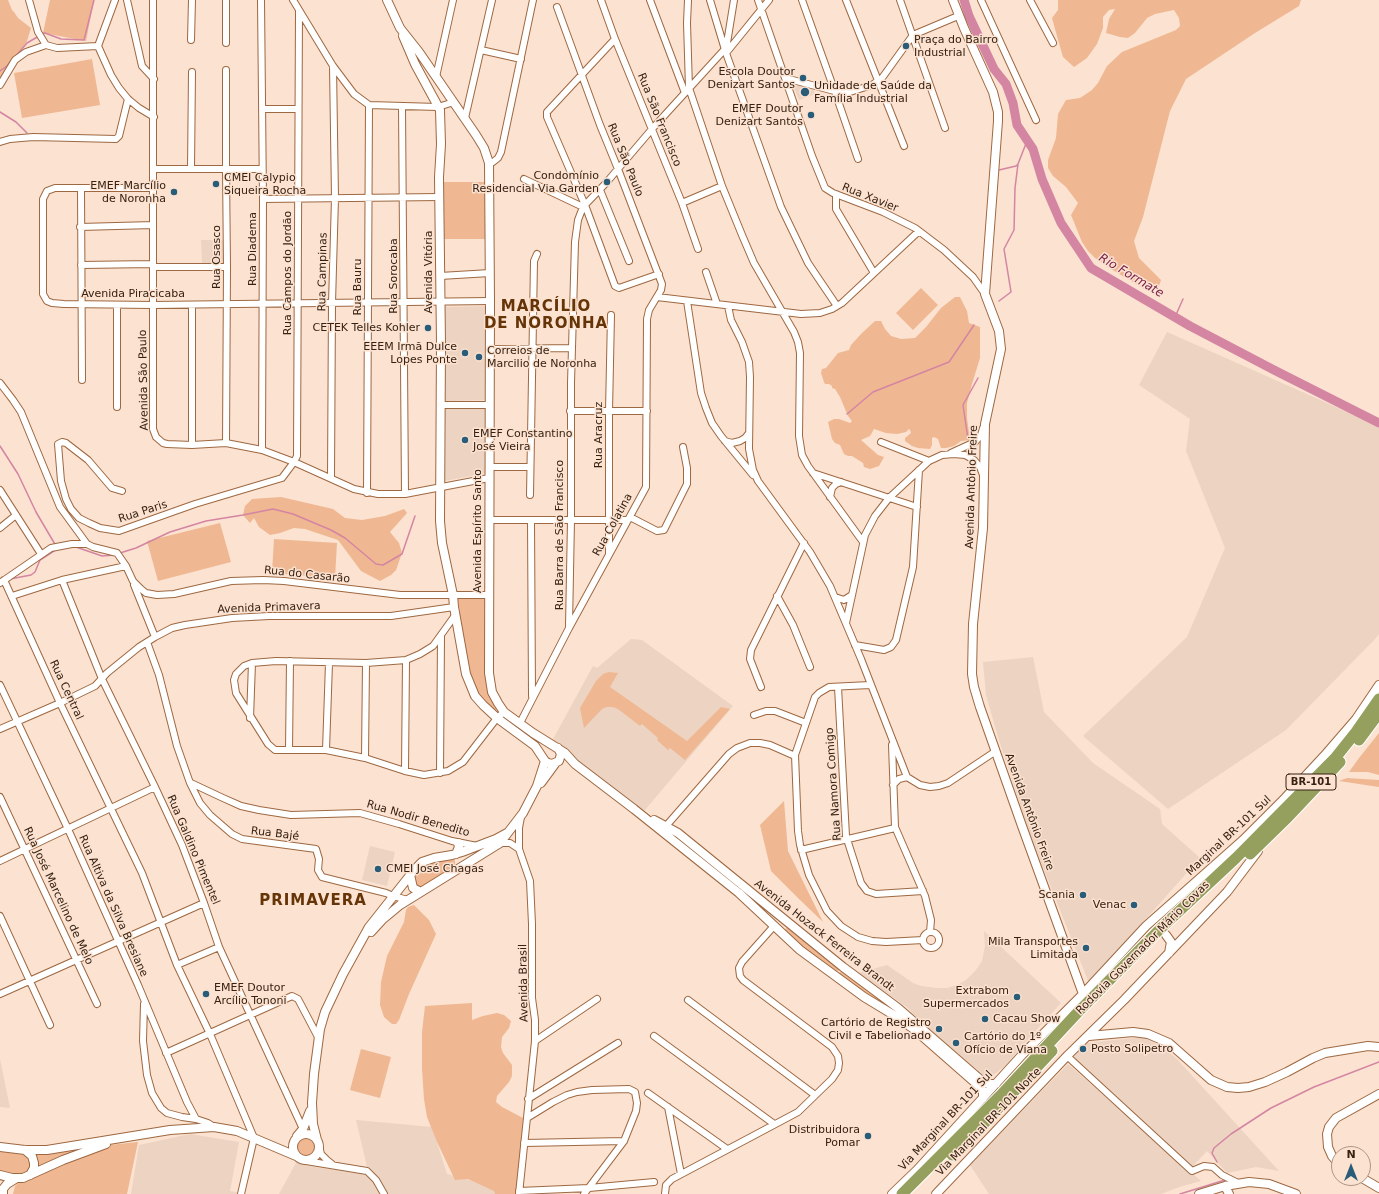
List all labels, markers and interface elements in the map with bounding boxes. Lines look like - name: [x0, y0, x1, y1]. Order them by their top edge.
- place label: Praça do Bairro Industrial: [914, 33, 998, 59]
- marker: Praça do Bairro Industrial: [901, 41, 911, 51]
- place label: Escola Doutor Denizart Santos: [707, 65, 795, 91]
- street label: Rua São Francisco: [634, 71, 684, 169]
- marker: Escola Doutor Denizart Santos: [798, 73, 808, 83]
- place label: Unidade de Saúde da Família Industrial: [814, 79, 932, 105]
- marker: Unidade de Saúde da Família Industrial: [799, 86, 811, 98]
- place label: EMEF Doutor Denizart Santos: [715, 102, 803, 128]
- marker: EMEF Doutor Denizart Santos: [806, 110, 816, 120]
- street label: Rua São Paulo: [604, 121, 646, 199]
- place label: Condomínio Residencial Via Garden: [472, 169, 599, 195]
- place label: CMEI Calypio Siqueira Rocha: [224, 171, 306, 197]
- marker: Condomínio Residencial Via Garden: [602, 177, 612, 187]
- place label: EMEF Marcílio de Noronha: [90, 179, 166, 205]
- marker: CMEI Calypio Siqueira Rocha: [211, 179, 221, 189]
- street label: Rua Xavier: [840, 181, 900, 215]
- marker: EMEF Marcílio de Noronha: [169, 187, 179, 197]
- street label: Rua Campos do Jordão: [281, 211, 295, 335]
- street label: Rua Diadema: [246, 212, 260, 286]
- street label: Rua Osasco: [210, 225, 224, 289]
- street label: Avenida Vitória: [422, 230, 436, 314]
- street label: Rua Campinas: [316, 232, 330, 312]
- street label: Rua Sorocaba: [387, 238, 401, 314]
- water label: Rio Formate: [1096, 251, 1166, 301]
- street label: Rua Bauru: [351, 258, 365, 316]
- street label: Avenida Piracicaba: [81, 287, 185, 301]
- district label: MARCÍLIO DE NORONHA: [484, 298, 608, 333]
- place label: CETEK Telles Kohler: [313, 321, 420, 335]
- marker: CETEK Telles Kohler: [423, 323, 433, 333]
- street label: Avenida São Paulo: [137, 329, 151, 431]
- place label: EEEM Irmã Dulce Lopes Ponte: [363, 340, 457, 366]
- place label: Correios de Marcilio de Noronha: [487, 344, 597, 370]
- marker: EEEM Irmã Dulce Lopes Ponte: [460, 348, 470, 358]
- marker: Correios de Marcilio de Noronha: [474, 352, 484, 362]
- street label: Rua Aracruz: [592, 402, 606, 468]
- street label: Avenida Antônio Freire: [963, 425, 981, 549]
- place label: EMEF Constantino José Vieira: [473, 427, 572, 453]
- marker: EMEF Constantino José Vieira: [460, 435, 470, 445]
- street label: Rua Barra de São Francisco: [553, 460, 567, 610]
- street label: Avenida Espírito Santo: [471, 469, 485, 593]
- street label: Rua Colatina: [590, 491, 636, 559]
- street label: Rua Paris: [117, 498, 169, 526]
- street label: Rua do Casarão: [263, 564, 351, 586]
- street label: Avenida Primavera: [217, 600, 321, 616]
- street label: Rua Central: [46, 658, 86, 722]
- street label: Rua Namora Comigo: [823, 727, 845, 841]
- street label: Avenida Antônio Freire: [1002, 752, 1056, 872]
- road number: BR-101: [1286, 774, 1336, 790]
- street label: Rua Galdino Pimentel: [164, 793, 222, 907]
- street label: Marginal BR-101 Sul: [1184, 793, 1274, 879]
- street label: Rua Nodir Benedito: [365, 798, 471, 840]
- street label: Rua Bajé: [250, 824, 300, 844]
- street label: Rua José Marcelino de Melo: [20, 825, 96, 967]
- street label: Rua Altiva da Silva Bresiane: [76, 833, 150, 979]
- place label: CMEI José Chagas: [386, 862, 484, 876]
- marker: CMEI José Chagas: [373, 864, 383, 874]
- street label: Avenida Hozack Ferreira Brandt: [752, 877, 896, 995]
- street label: Rodovia Governador Mário Covas: [1074, 879, 1212, 1017]
- place label: Scania: [1038, 888, 1075, 902]
- marker: Scania: [1078, 890, 1088, 900]
- district label: PRIMAVERA: [259, 892, 367, 910]
- place label: Venac: [1093, 898, 1126, 912]
- marker: Venac: [1129, 900, 1139, 910]
- place label: Mila Transportes Limitada: [988, 935, 1078, 961]
- marker: Mila Transportes Limitada: [1081, 943, 1091, 953]
- street label: Avenida Brasil: [517, 944, 531, 1022]
- place label: EMEF Doutor Arcílio Tononi: [214, 981, 287, 1007]
- place label: Extrabom Supermercados: [923, 984, 1009, 1010]
- marker: EMEF Doutor Arcílio Tononi: [201, 989, 211, 999]
- marker: Extrabom Supermercados: [1012, 992, 1022, 1002]
- place label: Cacau Show: [993, 1012, 1060, 1026]
- marker: Cacau Show: [980, 1014, 990, 1024]
- place label: Cartório de Registro Civil e Tabelionado: [821, 1016, 931, 1042]
- marker: Cartório de Registro Civil e Tabelionado: [934, 1024, 944, 1034]
- place label: Cartório do 1º Ofício de Viana: [964, 1030, 1047, 1056]
- marker: Cartório do 1º Ofício de Viana: [951, 1038, 961, 1048]
- place label: Posto Solipetro: [1091, 1042, 1173, 1056]
- marker: Posto Solipetro: [1078, 1044, 1088, 1054]
- street label: Via Marginal BR-101 Norte: [934, 1065, 1044, 1179]
- street label: Via Marginal BR-101 Sul: [896, 1068, 996, 1174]
- place label: Distribuidora Pomar: [789, 1123, 860, 1149]
- marker: Distribuidora Pomar: [863, 1131, 873, 1141]
- north arrow: [1331, 1146, 1371, 1186]
- text: N: [1346, 1148, 1356, 1161]

